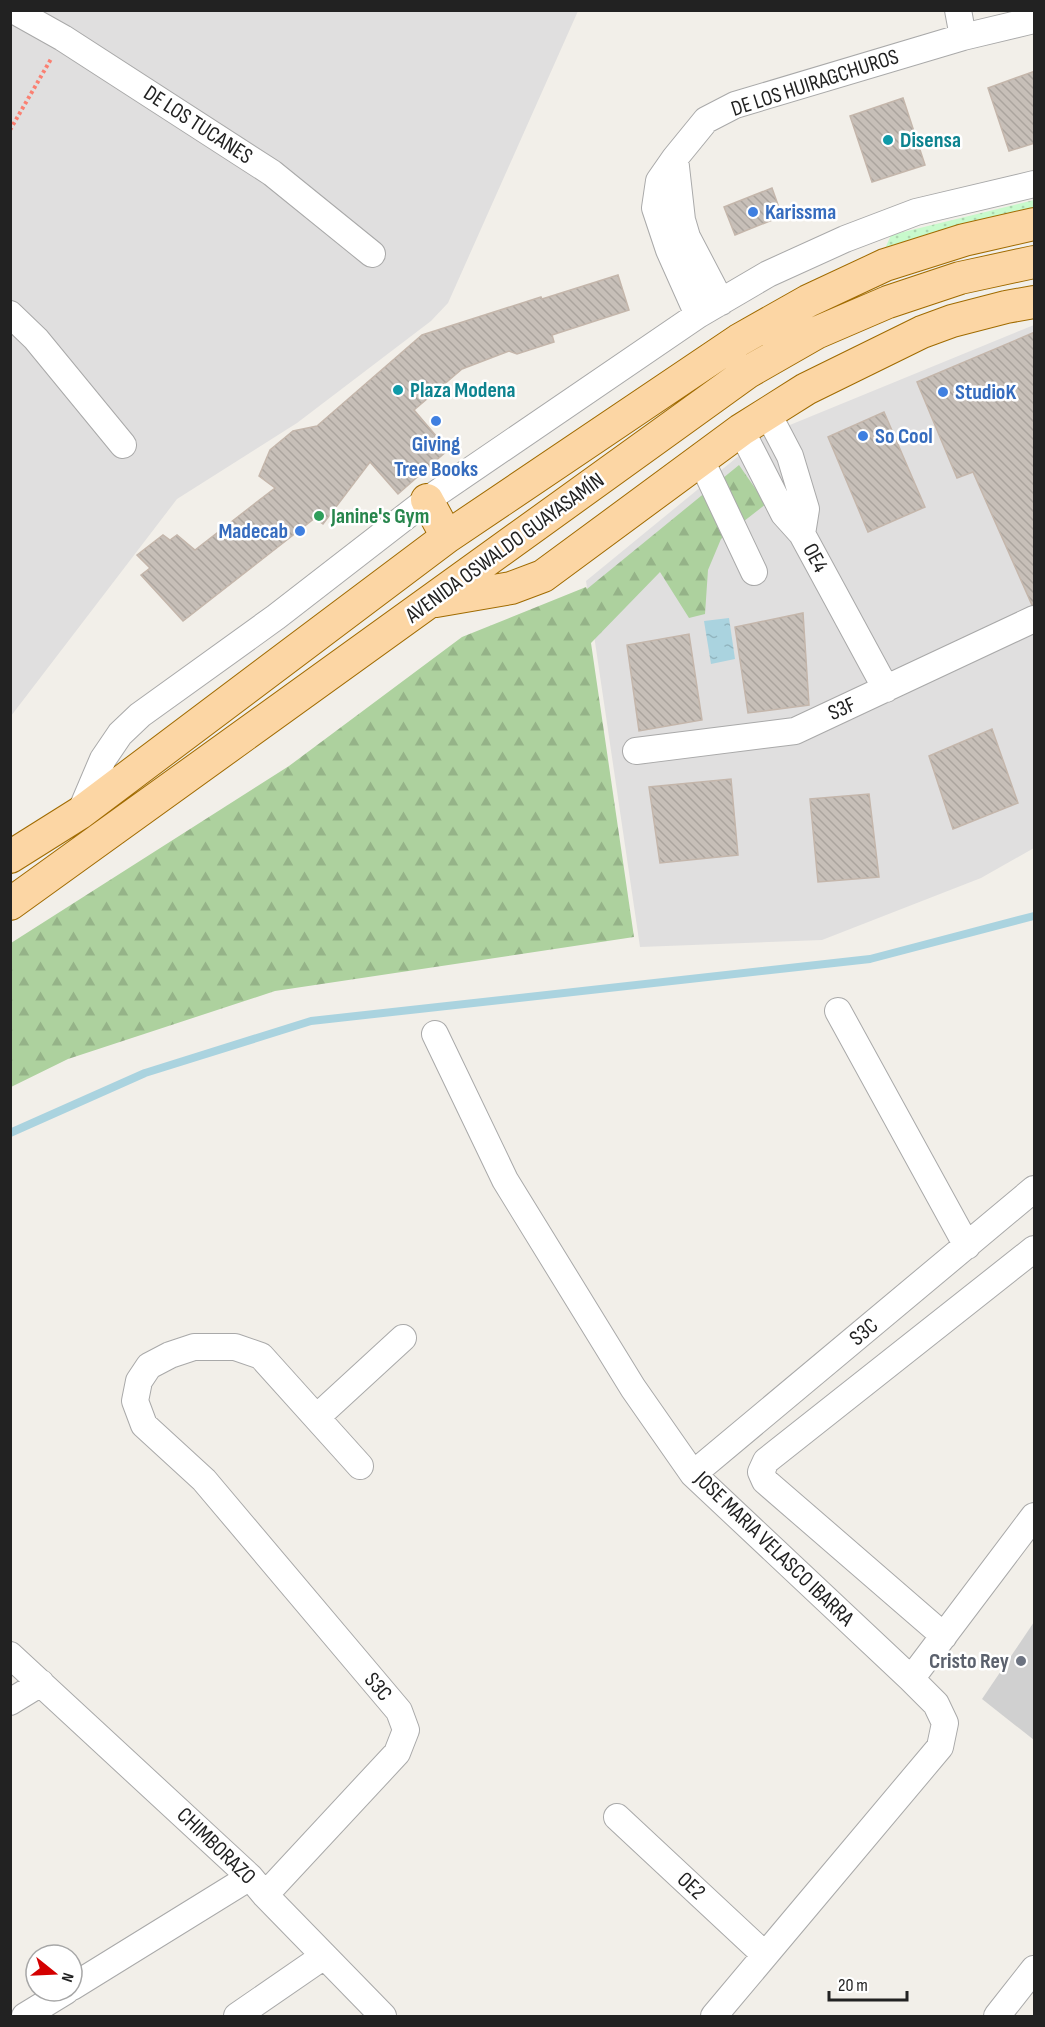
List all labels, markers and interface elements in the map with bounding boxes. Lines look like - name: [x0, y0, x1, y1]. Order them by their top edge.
- street label: DE LOS HUIRAGCHUROS: [728, 43, 902, 123]
- street label: DE LOS TUCANES: [138, 80, 258, 170]
- place label: Disensa: [900, 127, 961, 154]
- marker: Disensa: [881, 133, 895, 147]
- place label: Karissma: [765, 199, 836, 226]
- marker: Karissma: [746, 205, 760, 219]
- place label: Plaza Modena: [410, 377, 516, 404]
- place label: StudioK: [955, 379, 1016, 406]
- marker: Plaza Modena: [391, 383, 405, 397]
- marker: StudioK: [936, 385, 950, 399]
- marker: Giving Tree Books: [429, 414, 443, 428]
- place label: So Cool: [875, 423, 933, 450]
- marker: So Cool: [856, 429, 870, 443]
- place label: Giving Tree Books: [394, 431, 478, 483]
- street label: AVENIDA OSWALDO GUAYASAMÍN: [400, 467, 610, 630]
- place label: Janine's Gym: [330, 503, 429, 530]
- marker: Janine's Gym: [312, 509, 326, 523]
- place label: Madecab: [218, 518, 288, 545]
- marker: Madecab: [293, 524, 307, 538]
- street label: OE4: [796, 539, 834, 577]
- street label: S3F: [824, 691, 860, 727]
- street label: S3C: [844, 1312, 884, 1352]
- street label: JOSE MARIA VELASCO IBARRA: [688, 1465, 860, 1633]
- place label: Cristo Rey: [929, 1648, 1009, 1675]
- marker: Cristo Rey: [1014, 1654, 1028, 1668]
- street label: S3C: [358, 1667, 398, 1707]
- street label: CHIMBORAZO: [171, 1802, 261, 1890]
- street label: OE2: [671, 1866, 711, 1906]
- north arrow: [24, 1943, 84, 2003]
- scale bar: [829, 1964, 907, 2002]
- text: N: [56, 1970, 77, 1984]
- text: 20 m: [838, 1975, 868, 1996]

